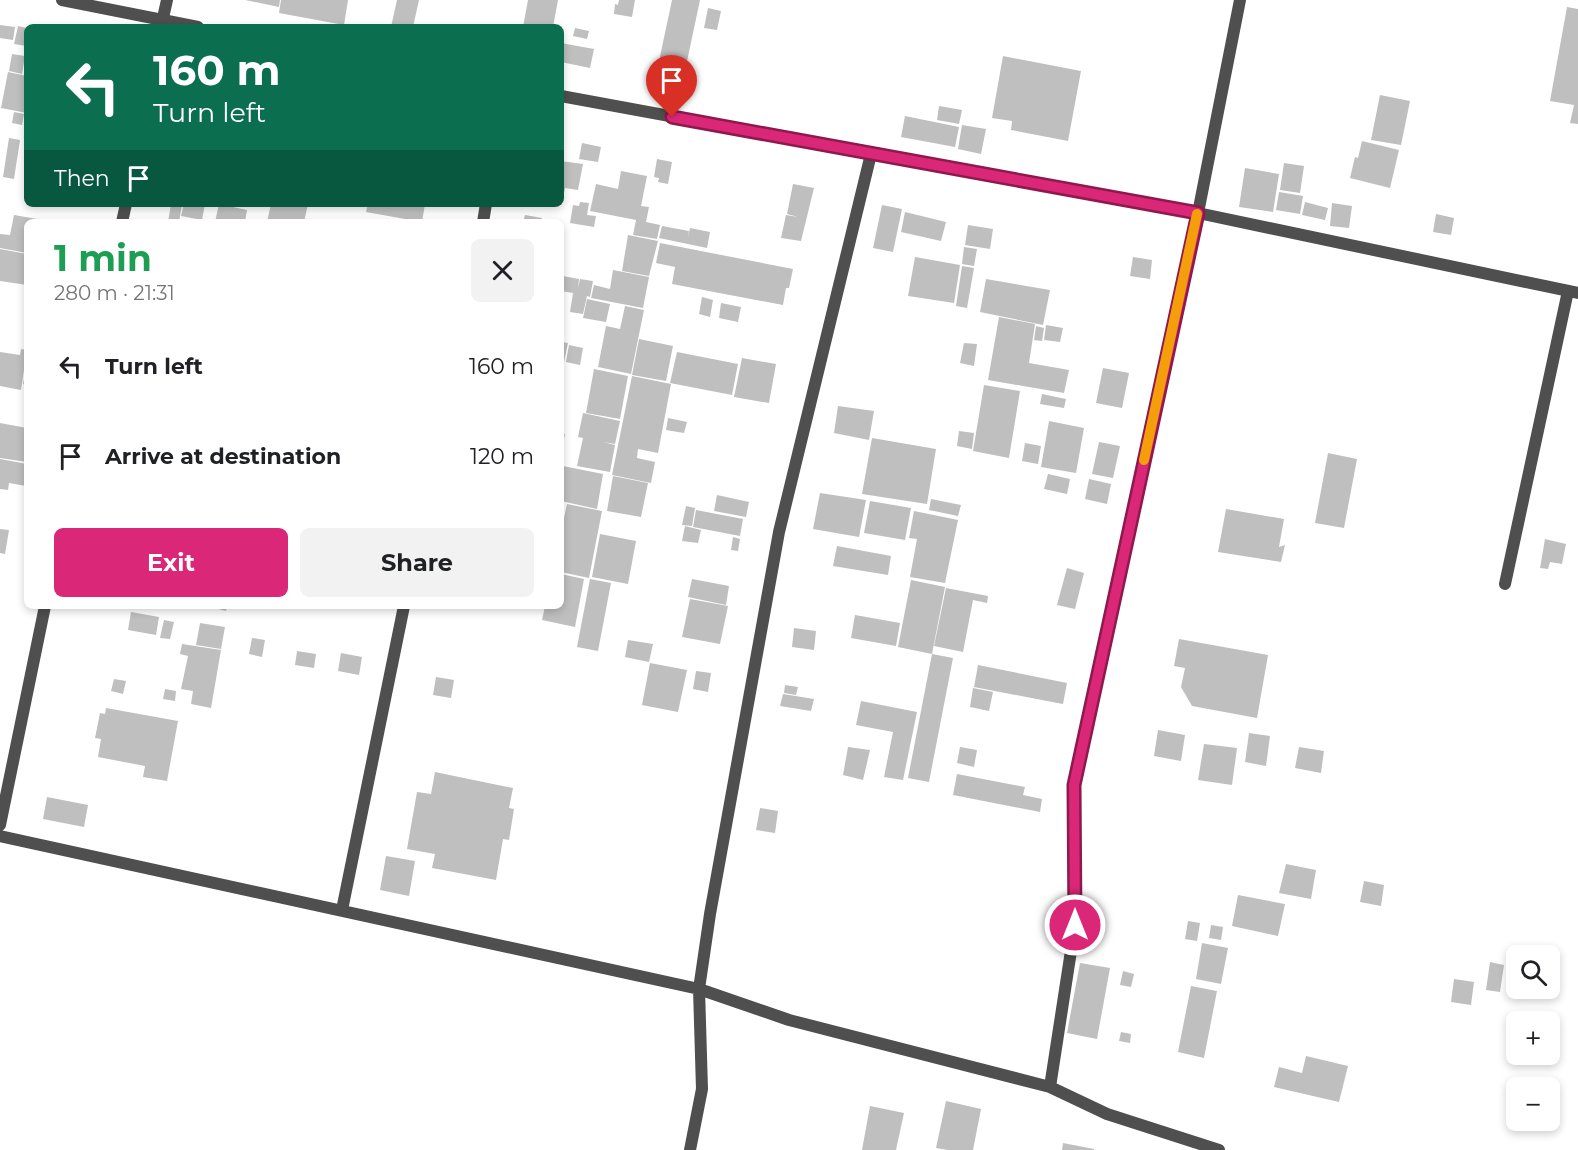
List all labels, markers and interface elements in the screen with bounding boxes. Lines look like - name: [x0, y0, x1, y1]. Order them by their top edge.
- text: 160 m: [153, 44, 281, 96]
- icon: left: [54, 48, 132, 126]
- pin: [646, 55, 697, 117]
- icon: arrive: [655, 64, 688, 97]
- text: Turn left: [153, 96, 266, 129]
- icon: arrive: [122, 162, 155, 195]
- text: Then: [54, 165, 110, 192]
- text: 1 min: [54, 236, 152, 280]
- button: close: [471, 239, 534, 302]
- text: 280 m · 21:31: [54, 281, 175, 305]
- icon: left: [54, 350, 87, 383]
- text: Turn left: [105, 353, 203, 380]
- text: 160 m: [469, 353, 534, 380]
- icon: arrive: [54, 440, 87, 473]
- text: Arrive at destination: [105, 443, 341, 470]
- text: 120 m: [470, 443, 534, 470]
- button: Exit: [54, 528, 288, 597]
- button: Share: [300, 528, 534, 597]
- position arrow: [1043, 893, 1107, 957]
- map controls: [1506, 945, 1560, 1131]
- button: search: [1506, 945, 1560, 999]
- button: +: [1506, 1011, 1560, 1065]
- button: −: [1506, 1077, 1560, 1131]

